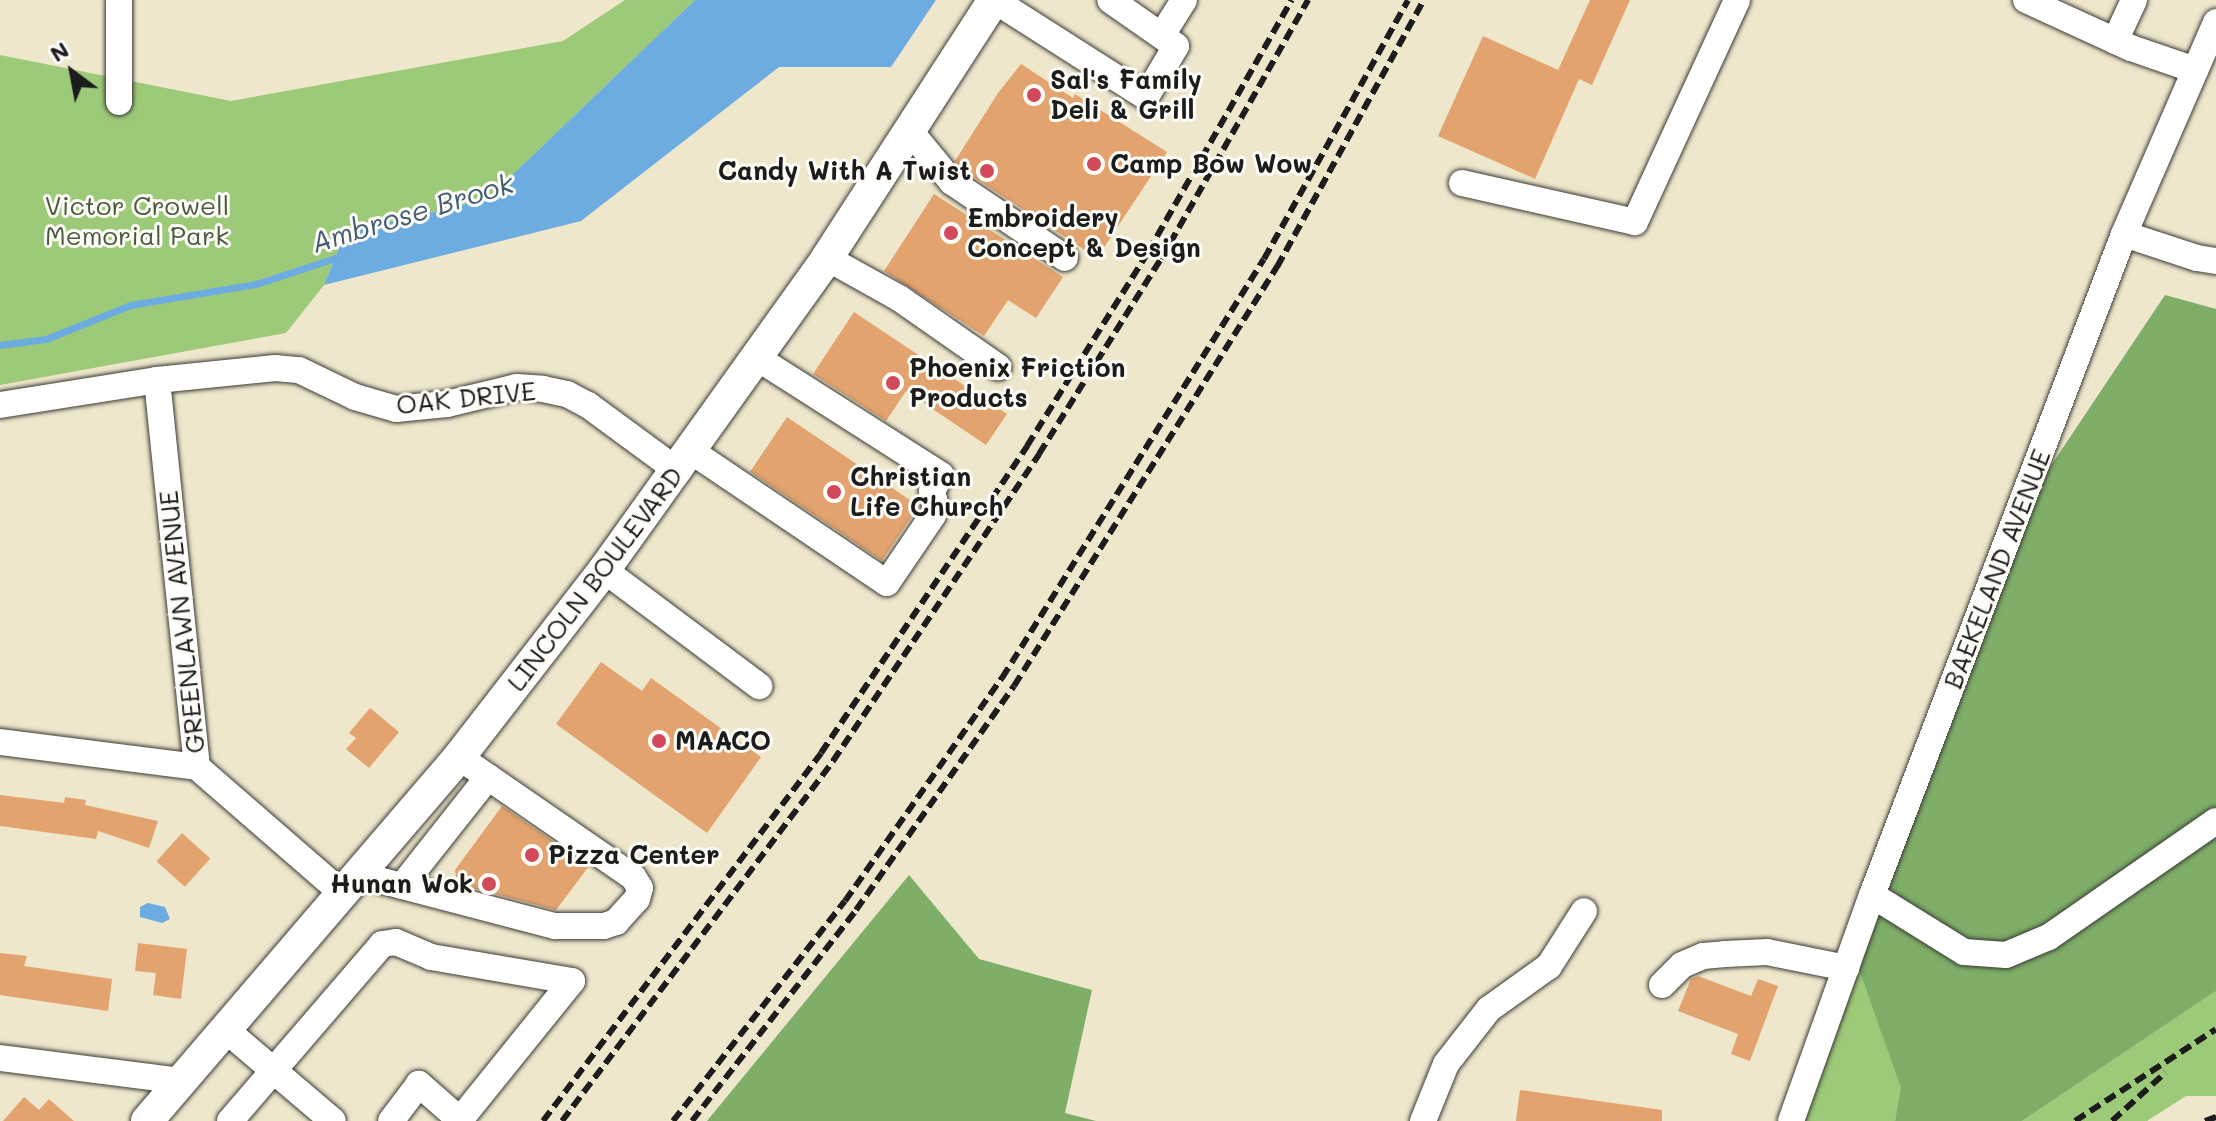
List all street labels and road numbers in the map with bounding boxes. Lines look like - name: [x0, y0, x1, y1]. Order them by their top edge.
- street label: OAK DRIVE: [395, 375, 537, 421]
- street label: BAEKELAND AVENUE: [1937, 445, 2057, 693]
- street label: LINCOLN BOULEVARD: [501, 461, 689, 697]
- street label: GREENLAWN AVENUE: [153, 489, 211, 755]

